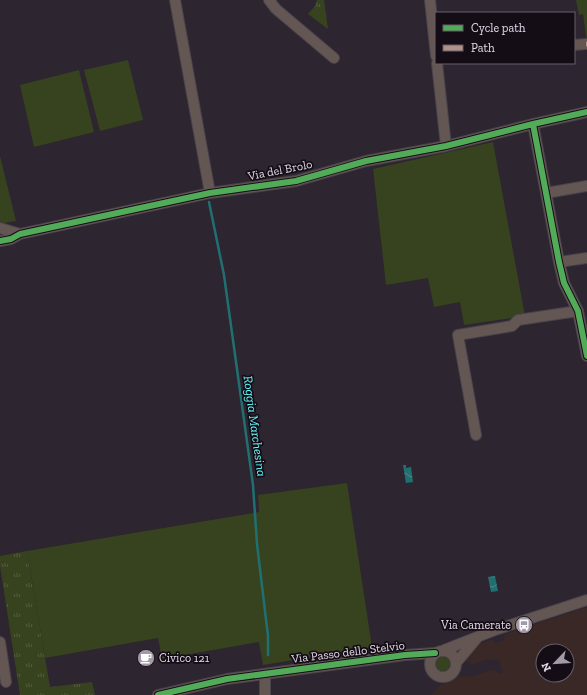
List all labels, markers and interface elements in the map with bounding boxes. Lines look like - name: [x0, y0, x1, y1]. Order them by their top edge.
- legend: [435, 12, 575, 64]
- text: Cycle path: [471, 21, 526, 35]
- text: Path: [471, 41, 495, 55]
- street label: Via del Brolo: [246, 157, 313, 183]
- water label: Roggia Marchesina: [240, 375, 270, 477]
- bus stop icon: Via Camerate: [514, 615, 534, 635]
- place label: Via Camerate: [440, 618, 511, 632]
- street label: Via Passo dello Stelvio: [290, 638, 405, 666]
- north arrow: [535, 643, 575, 683]
- cafe icon: Civico 121: [136, 648, 156, 668]
- place label: Civico 121: [159, 651, 210, 665]
- text: N: [538, 660, 554, 674]

